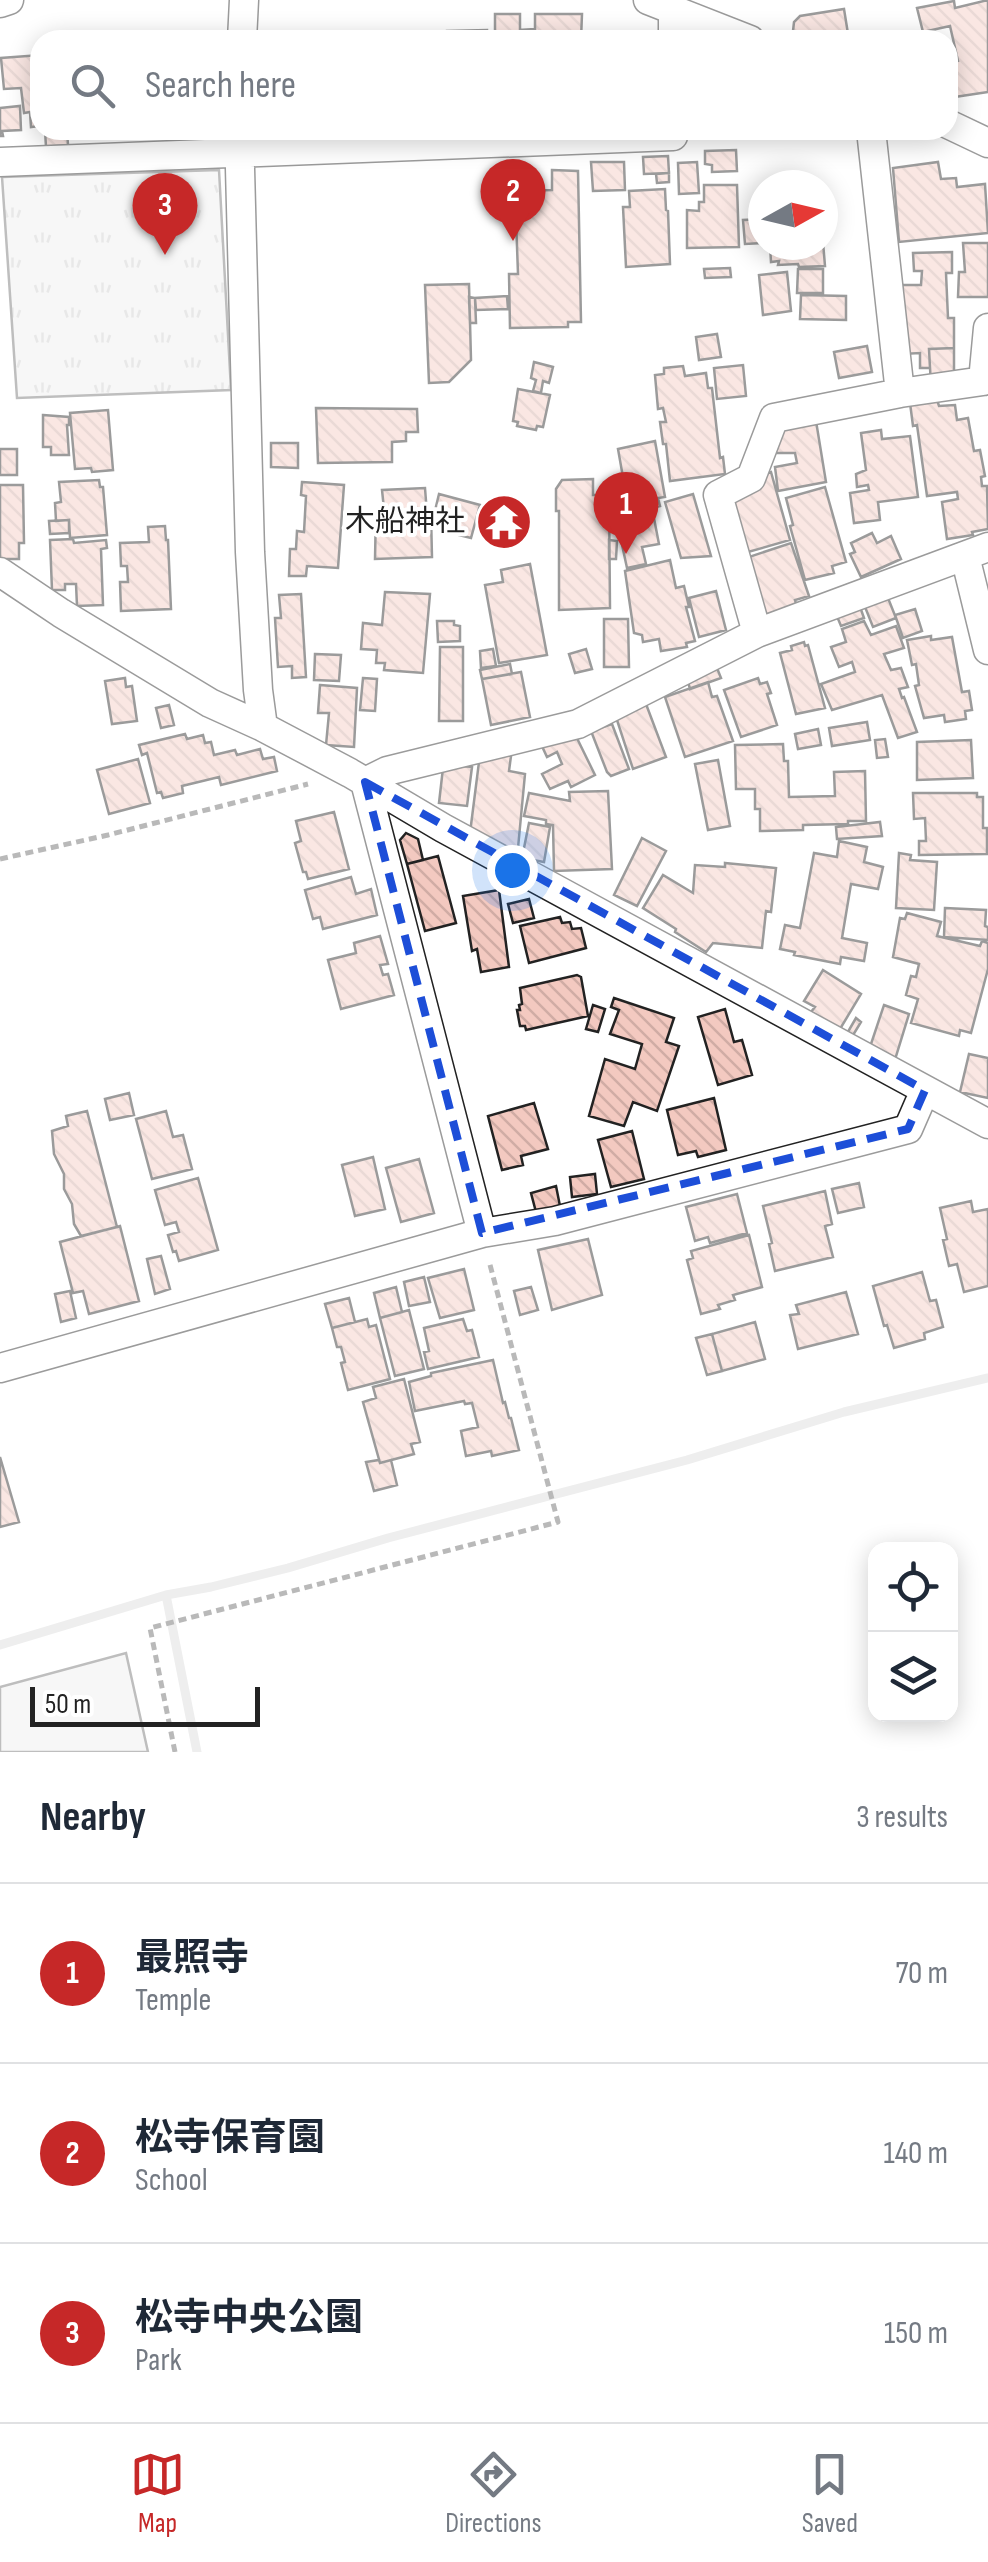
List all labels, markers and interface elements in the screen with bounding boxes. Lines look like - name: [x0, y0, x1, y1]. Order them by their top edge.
- search box: [30, 30, 958, 140]
- icon: search: [65, 58, 120, 113]
- text: Search here: [145, 63, 296, 108]
- pin: 2: [480, 158, 546, 241]
- north arrow: [748, 170, 838, 260]
- pin: 3: [132, 172, 198, 255]
- pin: 1: [594, 472, 658, 554]
- temple icon: 木船神社: [474, 492, 534, 552]
- place label: 木船神社: [345, 504, 465, 540]
- your location: [487, 845, 538, 896]
- map controls: [868, 1542, 958, 1722]
- button: locate: [868, 1542, 958, 1632]
- button: layers: [868, 1632, 958, 1722]
- scale bar: [30, 1682, 260, 1726]
- text: 50 m: [45, 1688, 91, 1721]
- text: Nearby: [40, 1792, 146, 1843]
- text: 3 results: [856, 1798, 948, 1837]
- text: 最照寺: [135, 1936, 249, 1981]
- text: 1: [66, 1954, 79, 1993]
- text: 70 m: [895, 1954, 948, 1993]
- text: Temple: [135, 1981, 211, 2020]
- text: 松寺保育園: [135, 2116, 325, 2161]
- text: 2: [65, 2134, 80, 2173]
- text: 140 m: [884, 2134, 948, 2173]
- text: School: [135, 2161, 208, 2200]
- text: 松寺中央公園: [135, 2296, 363, 2341]
- text: 3: [65, 2314, 80, 2353]
- text: 150 m: [884, 2314, 948, 2353]
- text: Park: [135, 2341, 182, 2380]
- tab: Map: [130, 2447, 185, 2540]
- tab: Directions: [445, 2447, 542, 2540]
- tab: Saved: [802, 2447, 858, 2540]

